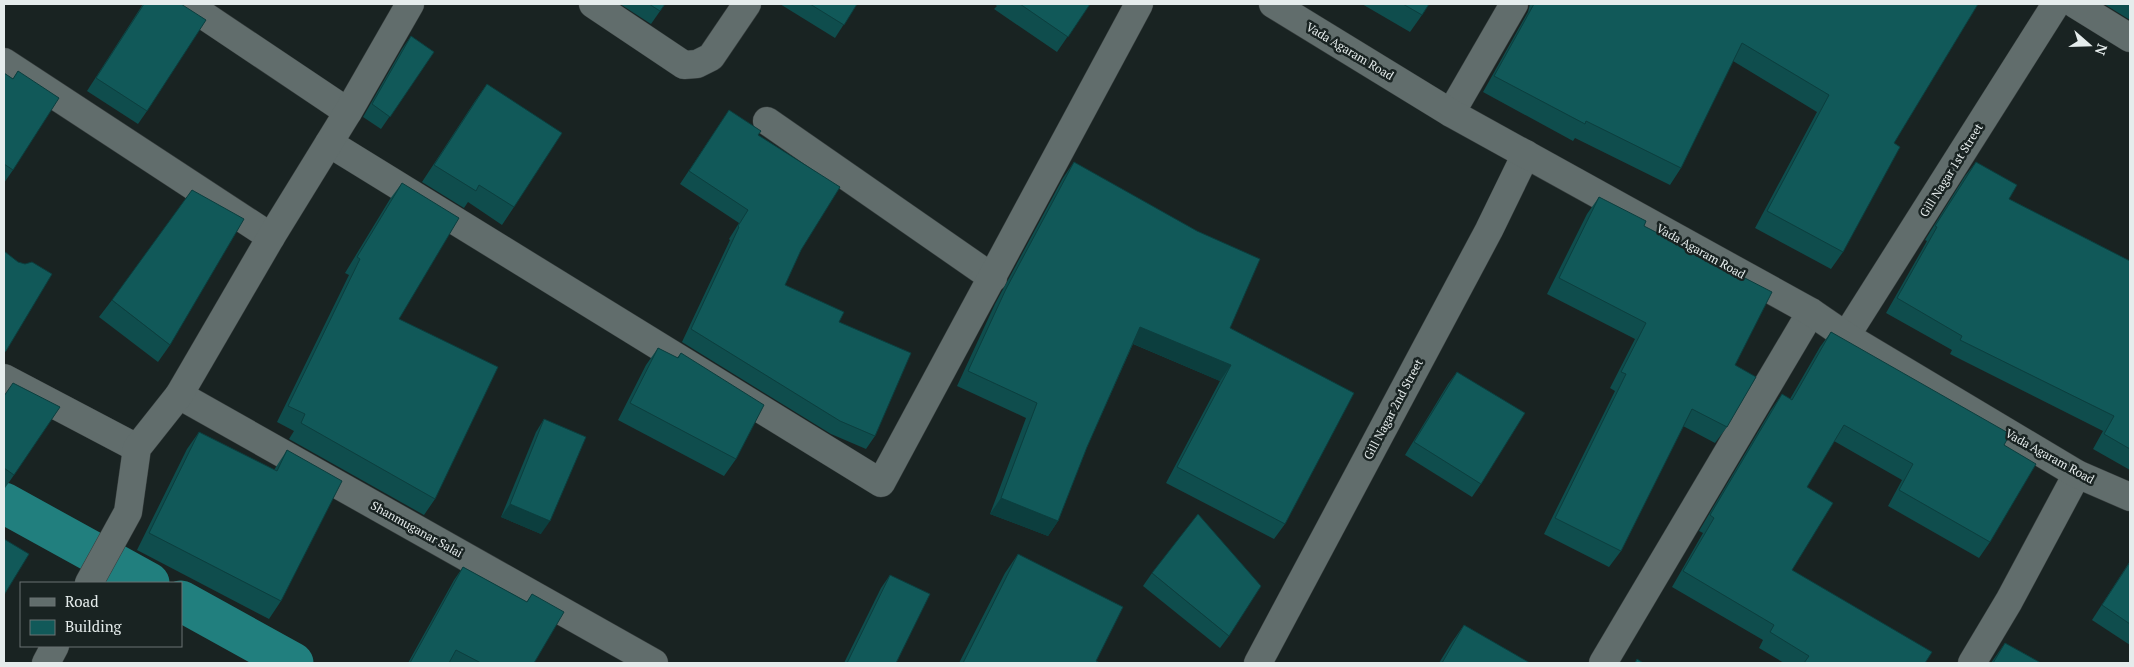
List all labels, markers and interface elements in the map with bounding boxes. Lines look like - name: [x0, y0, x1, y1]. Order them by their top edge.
- street label: Vada Agaram Road: [1303, 19, 1397, 83]
- north arrow: [2064, 20, 2114, 70]
- text: N: [2091, 41, 2112, 58]
- street label: Gill Nagar 1st Street: [1916, 120, 1986, 220]
- street label: Vada Agaram Road: [1654, 220, 1748, 282]
- street label: Gill Nagar 2nd Street: [1360, 356, 1426, 462]
- street label: Vada Agaram Road: [2003, 425, 2097, 487]
- street label: Shanmuganar Salai: [368, 498, 466, 561]
- legend: [20, 582, 182, 647]
- text: Road: [65, 591, 98, 611]
- text: Building: [65, 616, 123, 636]

